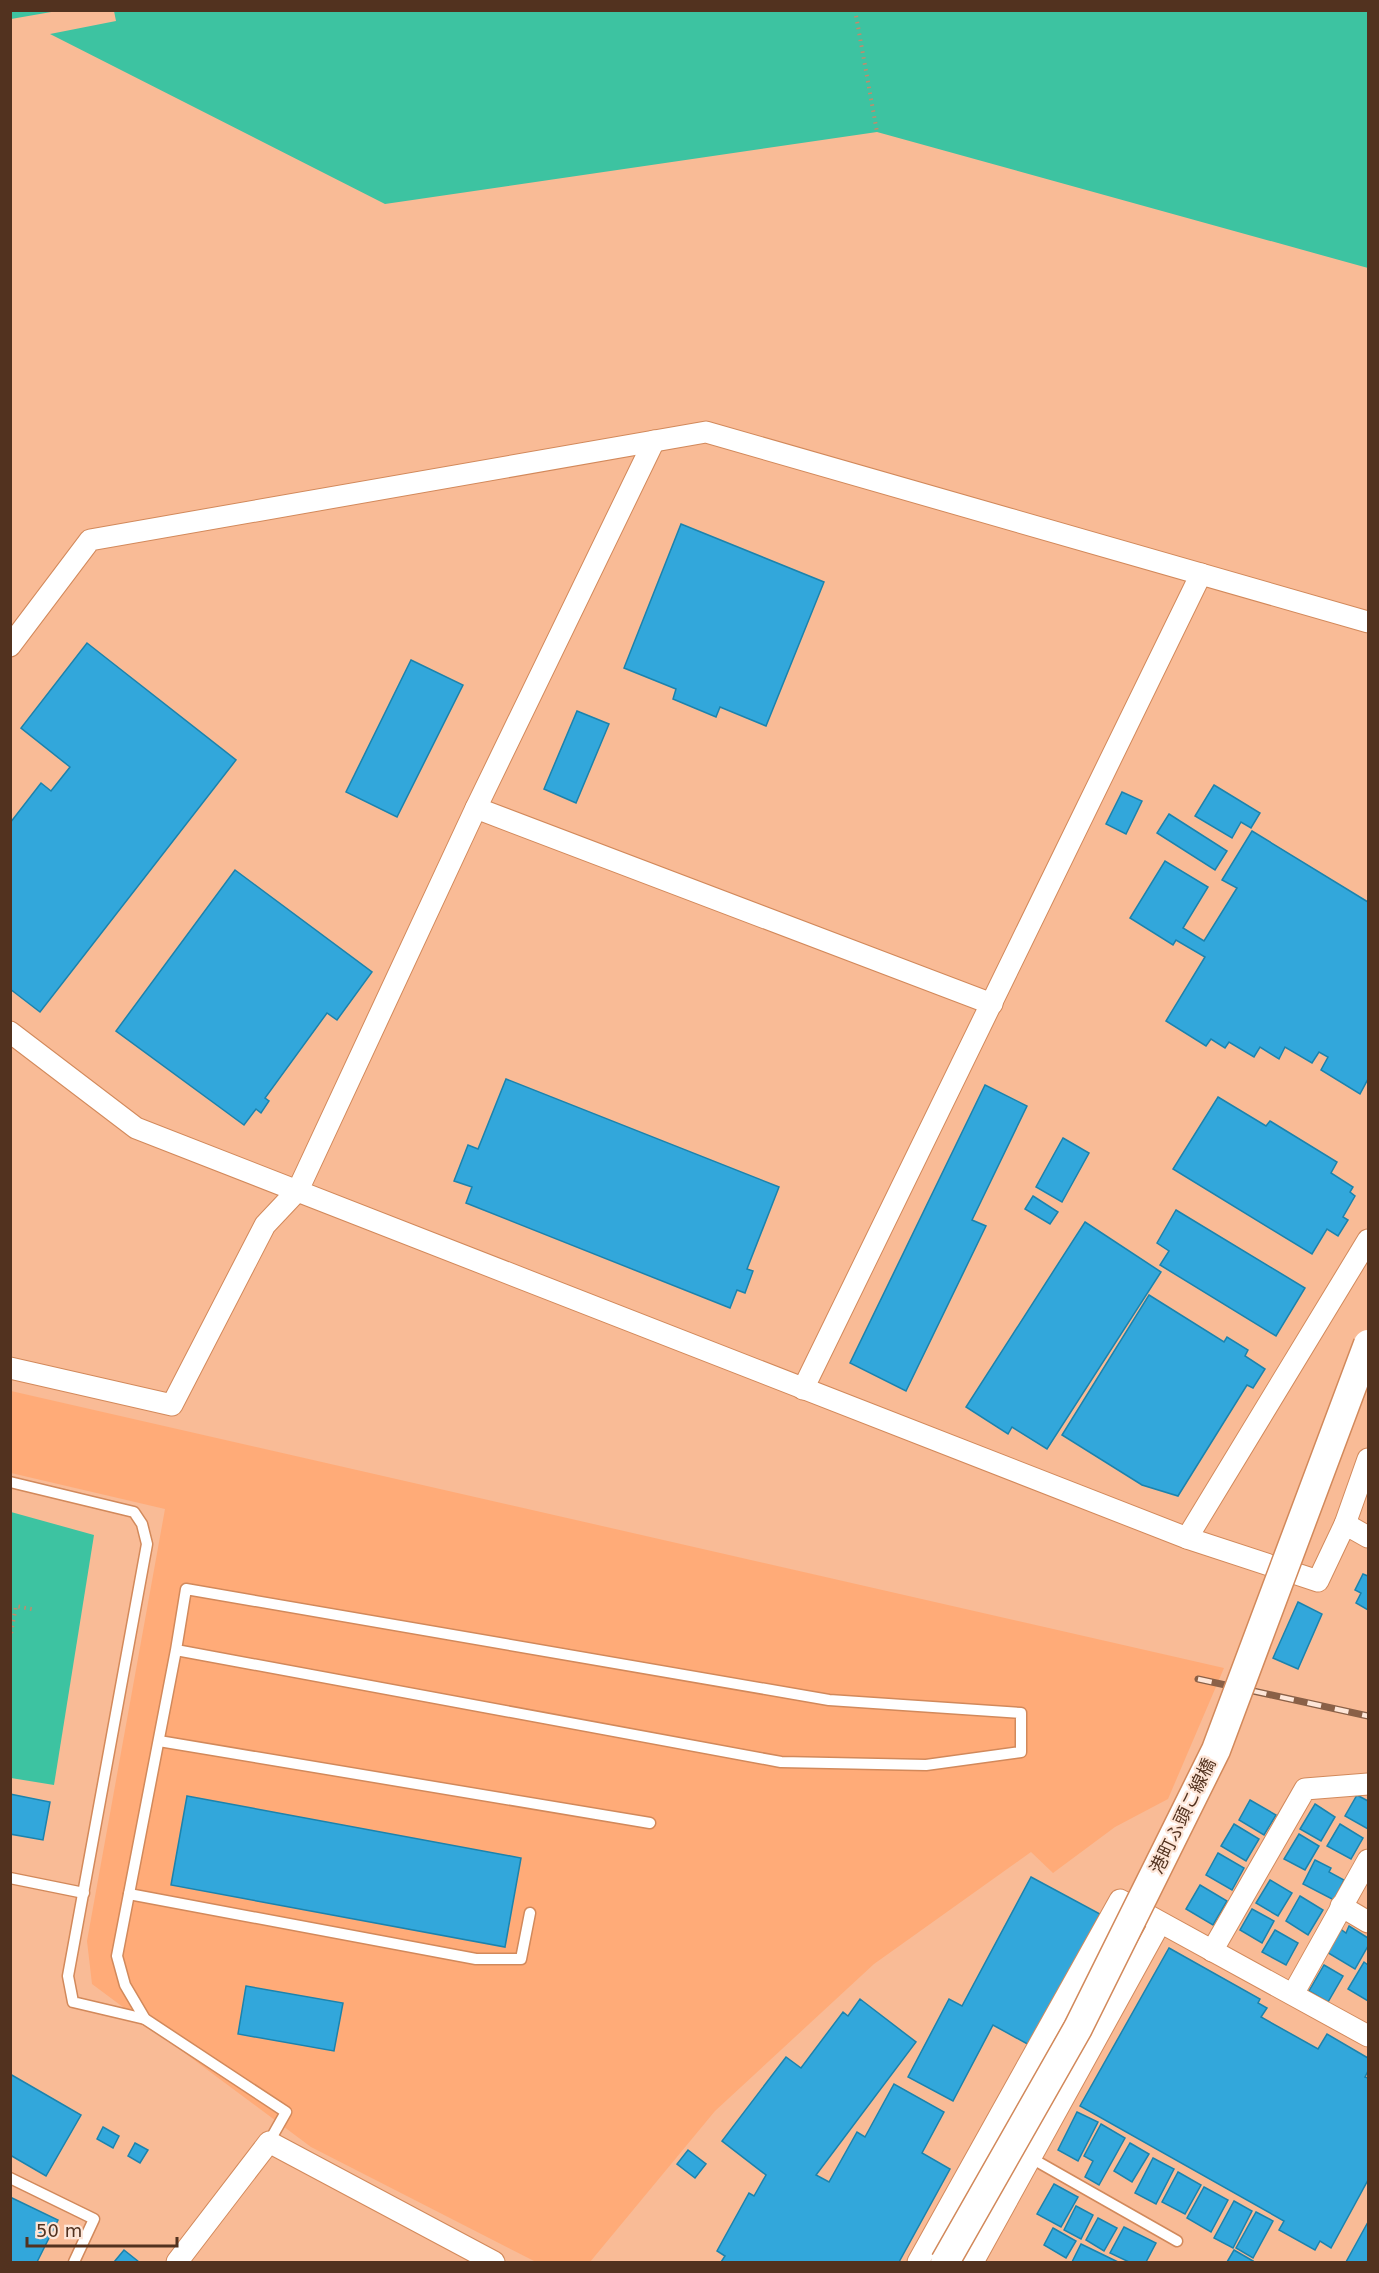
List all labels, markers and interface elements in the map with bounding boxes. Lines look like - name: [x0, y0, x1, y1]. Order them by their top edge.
- street label: 港町ふ頭こ線橋: [1145, 1755, 1220, 1877]
- scale bar: [27, 2210, 177, 2248]
- text: 50 m: [36, 2220, 82, 2241]

